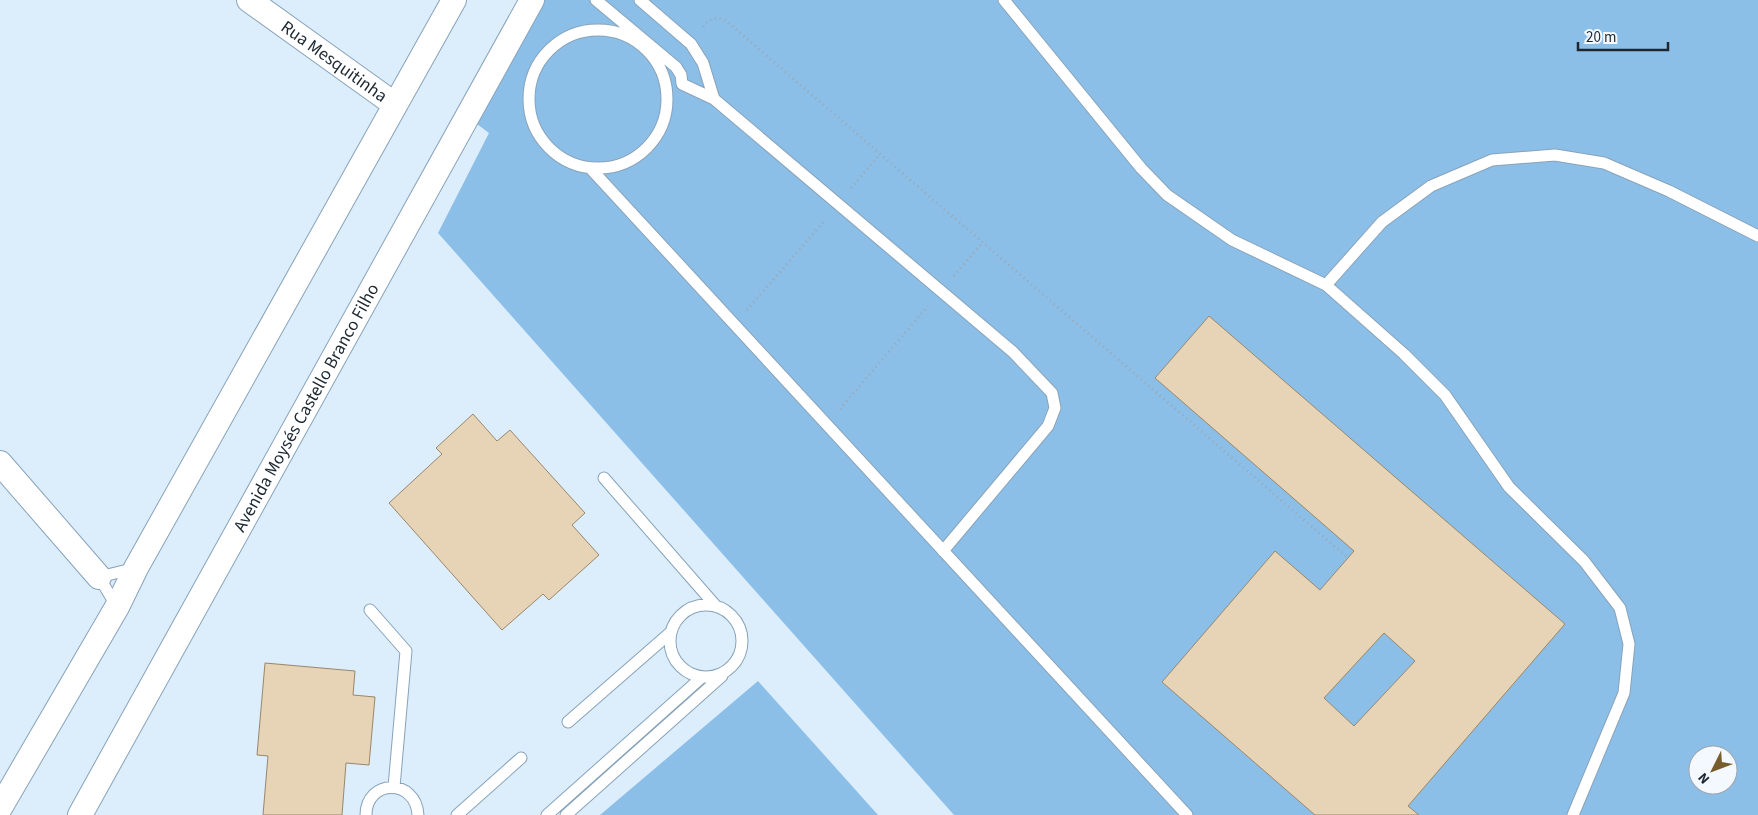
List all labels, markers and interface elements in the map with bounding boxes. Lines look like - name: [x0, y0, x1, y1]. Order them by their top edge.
- street label: Rua Mesquitinha: [276, 15, 392, 108]
- scale bar: [1578, 20, 1668, 52]
- text: 20 m: [1586, 27, 1616, 48]
- street label: Avenida Moysés Castello Branco Filho: [227, 279, 385, 537]
- north arrow: [1688, 745, 1738, 795]
- text: N: [1694, 768, 1715, 788]

